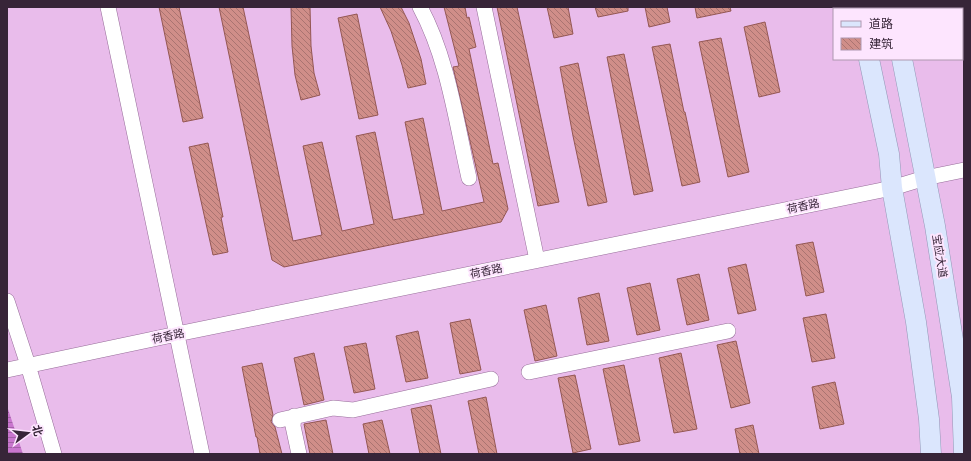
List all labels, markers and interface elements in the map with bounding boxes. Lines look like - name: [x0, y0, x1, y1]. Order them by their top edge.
- legend: [833, 8, 963, 60]
- text: 道路: [869, 16, 893, 32]
- text: 建筑: [869, 36, 893, 52]
- street label: 荷香路: [785, 196, 821, 216]
- street label: 宝应大道: [930, 233, 950, 279]
- street label: 荷香路: [468, 261, 504, 281]
- street label: 荷香路: [150, 326, 186, 346]
- north arrow: [8, 413, 48, 453]
- text: 北: [29, 423, 46, 438]

